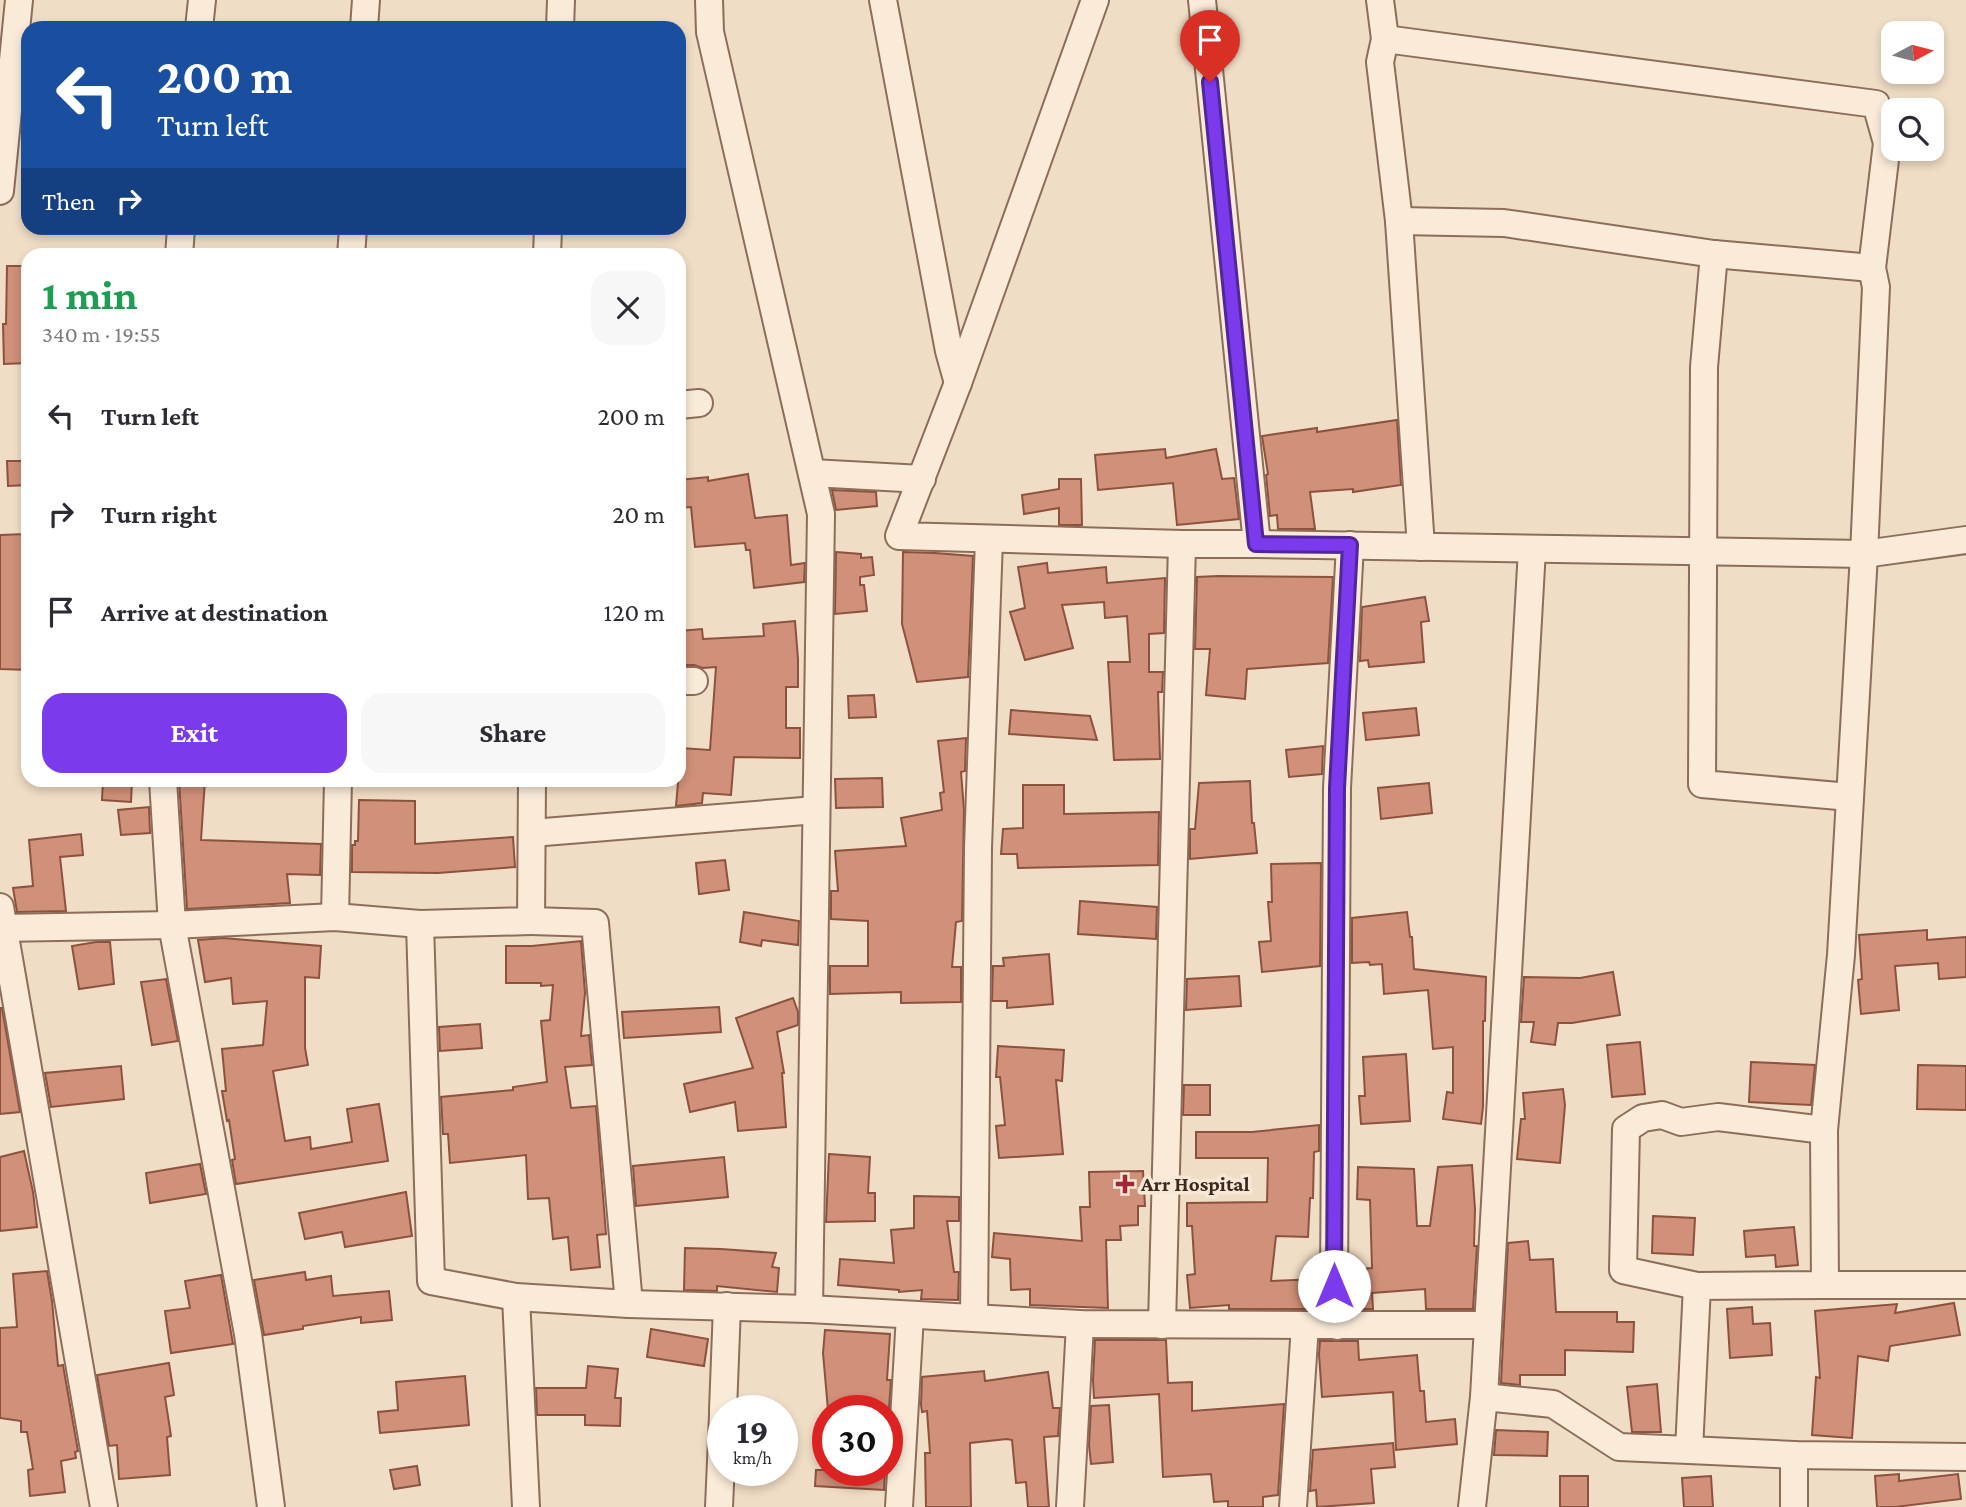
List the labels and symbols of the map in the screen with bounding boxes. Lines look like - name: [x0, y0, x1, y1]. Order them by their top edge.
- pin: [1180, 10, 1240, 82]
- north arrow: [1881, 21, 1944, 84]
- place label: Arr Hospital: [1140, 1172, 1250, 1196]
- marker: Arr Hospital: [1115, 1174, 1135, 1194]
- position arrow: [1297, 1249, 1371, 1323]
- speed limit sign: 30: [812, 1395, 903, 1486]

